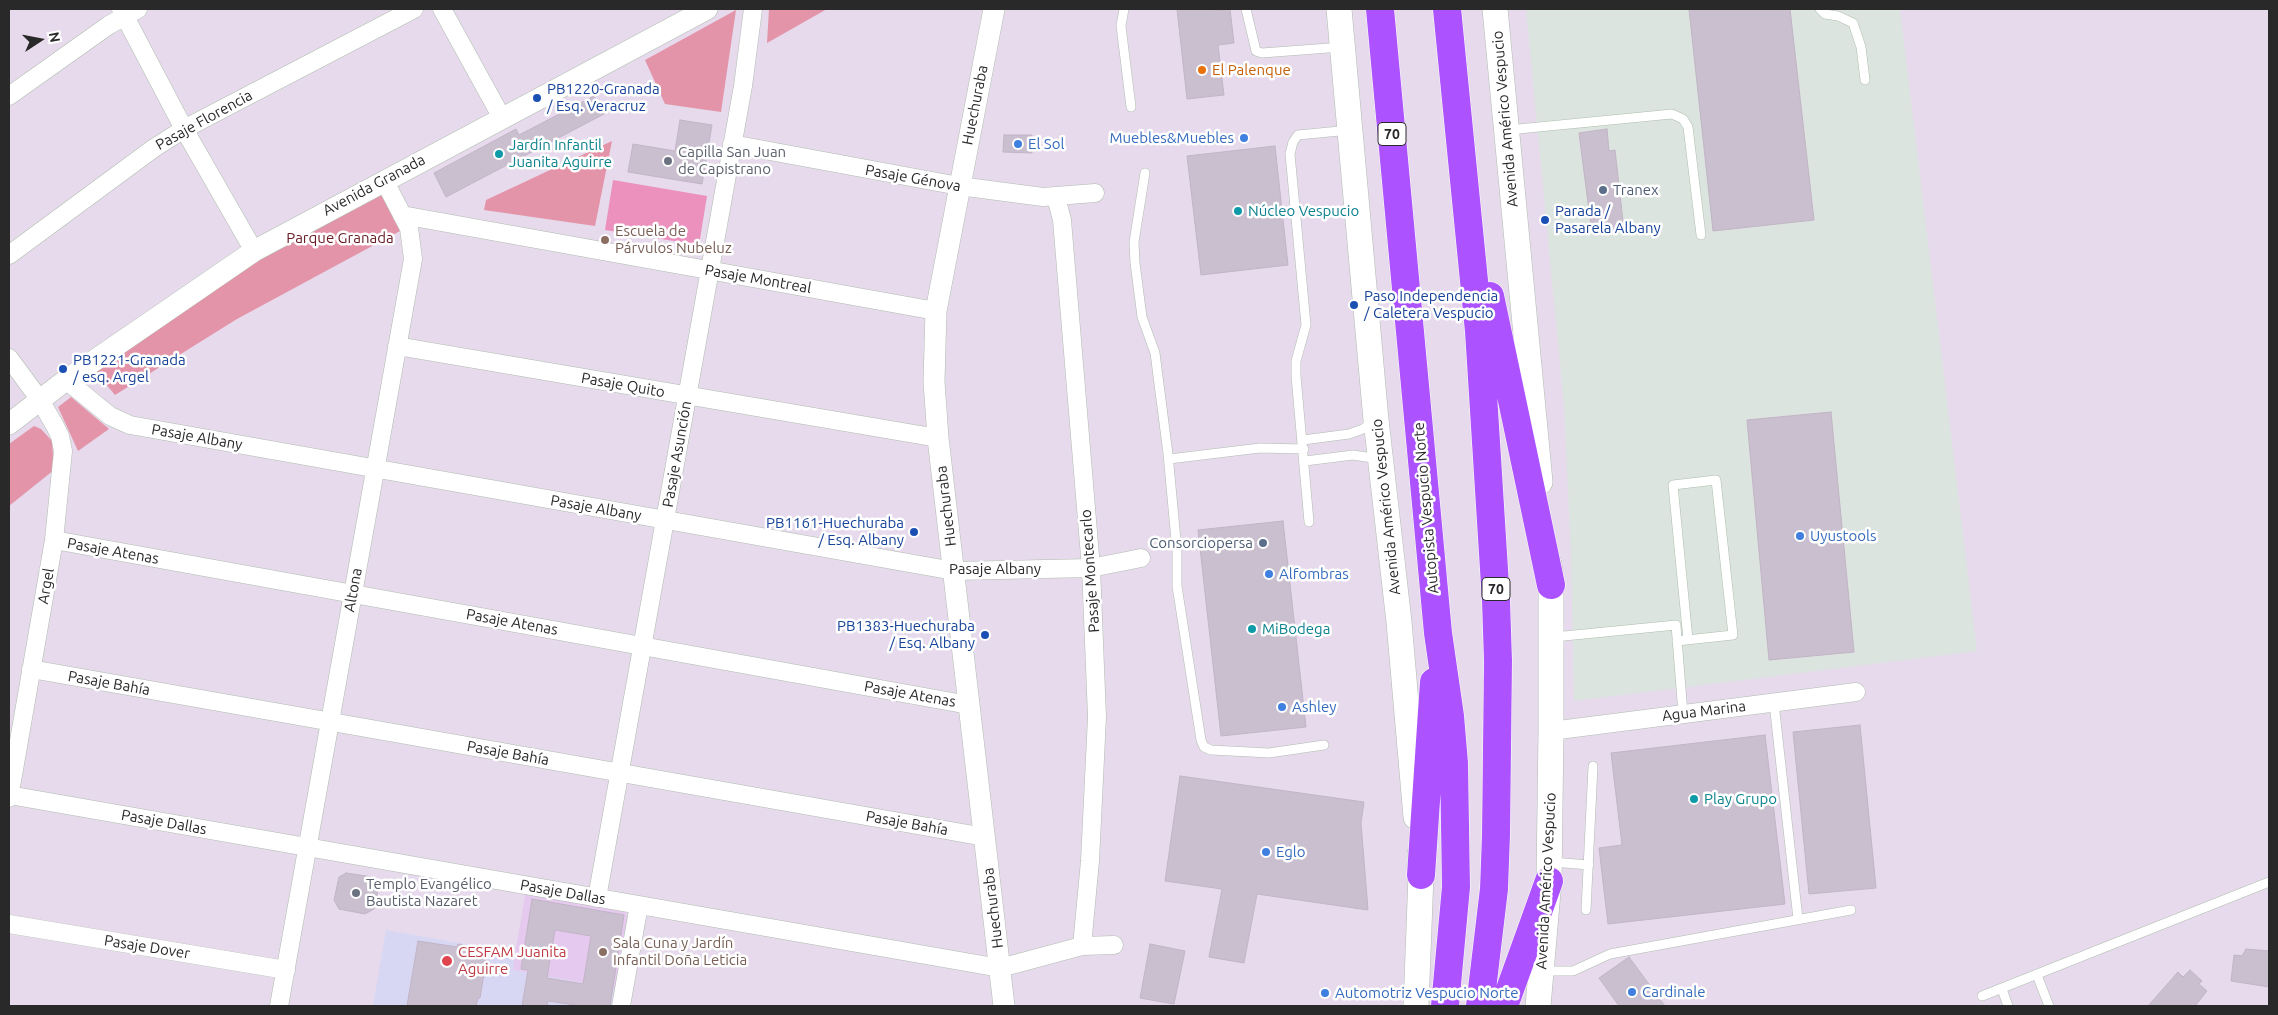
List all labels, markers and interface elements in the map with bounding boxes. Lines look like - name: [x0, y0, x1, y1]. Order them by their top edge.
- north arrow: [15, 15, 65, 65]
- text: N: [46, 30, 64, 44]
- street label: Avenida Américo Vespucio: [1488, 30, 1522, 208]
- place label: El Palenque: [1212, 61, 1291, 79]
- street label: Huechuraba: [958, 63, 992, 147]
- marker: El Palenque: [1196, 64, 1208, 76]
- place label: PB1220-Granada / Esq. Veracruz: [547, 80, 660, 115]
- street label: Pasaje Florencia: [153, 86, 255, 154]
- marker: PB1220-Granada / Esq. Veracruz: [531, 92, 543, 104]
- road number: 70: [1378, 122, 1406, 146]
- place label: Muebles&Muebles: [1109, 129, 1234, 147]
- marker: Muebles&Muebles: [1238, 132, 1250, 144]
- place label: El Sol: [1028, 135, 1064, 153]
- place label: Jardín Infantil Juanita Aguirre: [509, 136, 612, 171]
- marker: El Sol: [1012, 138, 1024, 150]
- place label: Capilla San Juan de Capistrano: [678, 143, 786, 178]
- marker: Jardín Infantil Juanita Aguirre: [493, 148, 505, 160]
- street label: Avenida Granada: [320, 150, 428, 220]
- marker: Capilla San Juan de Capistrano: [662, 155, 674, 167]
- street label: Pasaje Génova: [864, 161, 962, 195]
- place label: Tranex: [1613, 181, 1659, 199]
- marker: Tranex: [1597, 184, 1609, 196]
- place label: Núcleo Vespucio: [1248, 202, 1359, 220]
- place label: Parada / Pasarela Albany: [1555, 202, 1661, 237]
- marker: Núcleo Vespucio: [1232, 205, 1244, 217]
- marker: Parada / Pasarela Albany: [1539, 214, 1551, 226]
- place label: Escuela de Párvulos Nubeluz: [615, 222, 732, 257]
- park label: Parque Granada: [286, 229, 394, 247]
- marker: Escuela de Párvulos Nubeluz: [599, 234, 611, 246]
- street label: Pasaje Montreal: [703, 261, 813, 297]
- place label: Paso Independencia / Caletera Vespucio: [1364, 287, 1498, 322]
- marker: Paso Independencia / Caletera Vespucio: [1348, 299, 1360, 311]
- place label: PB1221-Granada / esq. Argel: [73, 351, 186, 386]
- marker: PB1221-Granada / esq. Argel: [57, 363, 69, 375]
- street label: Pasaje Quito: [580, 369, 666, 401]
- street label: Pasaje Asunción: [659, 399, 695, 509]
- street label: Avenida Américo Vespucio: [1368, 418, 1404, 596]
- street label: Pasaje Albany: [150, 420, 244, 454]
- street label: Autopista Vespucio Norte: [1410, 421, 1442, 595]
- street label: Huechuraba: [932, 465, 960, 547]
- street label: Pasaje Albany: [549, 491, 643, 525]
- street label: Pasaje Montecarlo: [1077, 509, 1103, 633]
- place label: PB1161-Huechuraba / Esq. Albany: [766, 514, 904, 549]
- marker: PB1161-Huechuraba / Esq. Albany: [908, 526, 920, 538]
- place label: Uyustools: [1810, 527, 1876, 545]
- marker: Uyustools: [1794, 530, 1806, 542]
- street label: Pasaje Atenas: [66, 534, 160, 568]
- place label: Consorciopersa: [1149, 534, 1253, 552]
- marker: Consorciopersa: [1257, 537, 1269, 549]
- street label: Pasaje Albany: [949, 560, 1041, 578]
- place label: Alfombras: [1279, 565, 1349, 583]
- street label: Altona: [340, 566, 366, 614]
- street label: Argel: [34, 567, 58, 605]
- marker: Alfombras: [1263, 568, 1275, 580]
- road number: 70: [1482, 578, 1510, 600]
- street label: Pasaje Atenas: [465, 605, 559, 639]
- place label: PB1383-Huechuraba / Esq. Albany: [837, 617, 975, 652]
- place label: MiBodega: [1262, 620, 1330, 638]
- marker: MiBodega: [1246, 623, 1258, 635]
- marker: PB1383-Huechuraba / Esq. Albany: [979, 629, 991, 641]
- street label: Pasaje Bahía: [66, 667, 152, 699]
- street label: Pasaje Atenas: [863, 677, 957, 711]
- street label: Agua Marina: [1661, 697, 1747, 725]
- place label: Ashley: [1292, 698, 1336, 716]
- marker: Ashley: [1276, 701, 1288, 713]
- street label: Pasaje Bahía: [465, 737, 551, 769]
- place label: Play Grupo: [1704, 790, 1777, 808]
- street label: Avenida Américo Vespucio: [1532, 792, 1560, 970]
- marker: Play Grupo: [1688, 793, 1700, 805]
- street label: Pasaje Dallas: [120, 806, 208, 838]
- street label: Pasaje Bahía: [864, 807, 950, 839]
- place label: Eglo: [1276, 843, 1306, 861]
- marker: Eglo: [1260, 846, 1272, 858]
- street label: Huechuraba: [979, 867, 1007, 949]
- place label: Templo Evangélico Bautista Nazaret: [366, 875, 492, 910]
- street label: Pasaje Dallas: [519, 876, 607, 908]
- marker: Templo Evangélico Bautista Nazaret: [350, 887, 362, 899]
- street label: Pasaje Dover: [103, 931, 191, 963]
- place label: Sala Cuna y Jardín Infantil Doña Leticia: [613, 934, 747, 969]
- place label: CESFAM Juanita Aguirre: [458, 943, 566, 978]
- marker: Sala Cuna y Jardín Infantil Doña Leticia: [597, 946, 609, 958]
- marker: CESFAM Juanita Aguirre: [440, 954, 454, 968]
- place label: Cardinale: [1642, 983, 1705, 1001]
- place label: Automotriz Vespucio Norte: [1335, 984, 1518, 1002]
- marker: Cardinale: [1626, 986, 1638, 998]
- marker: Automotriz Vespucio Norte: [1319, 987, 1331, 999]

